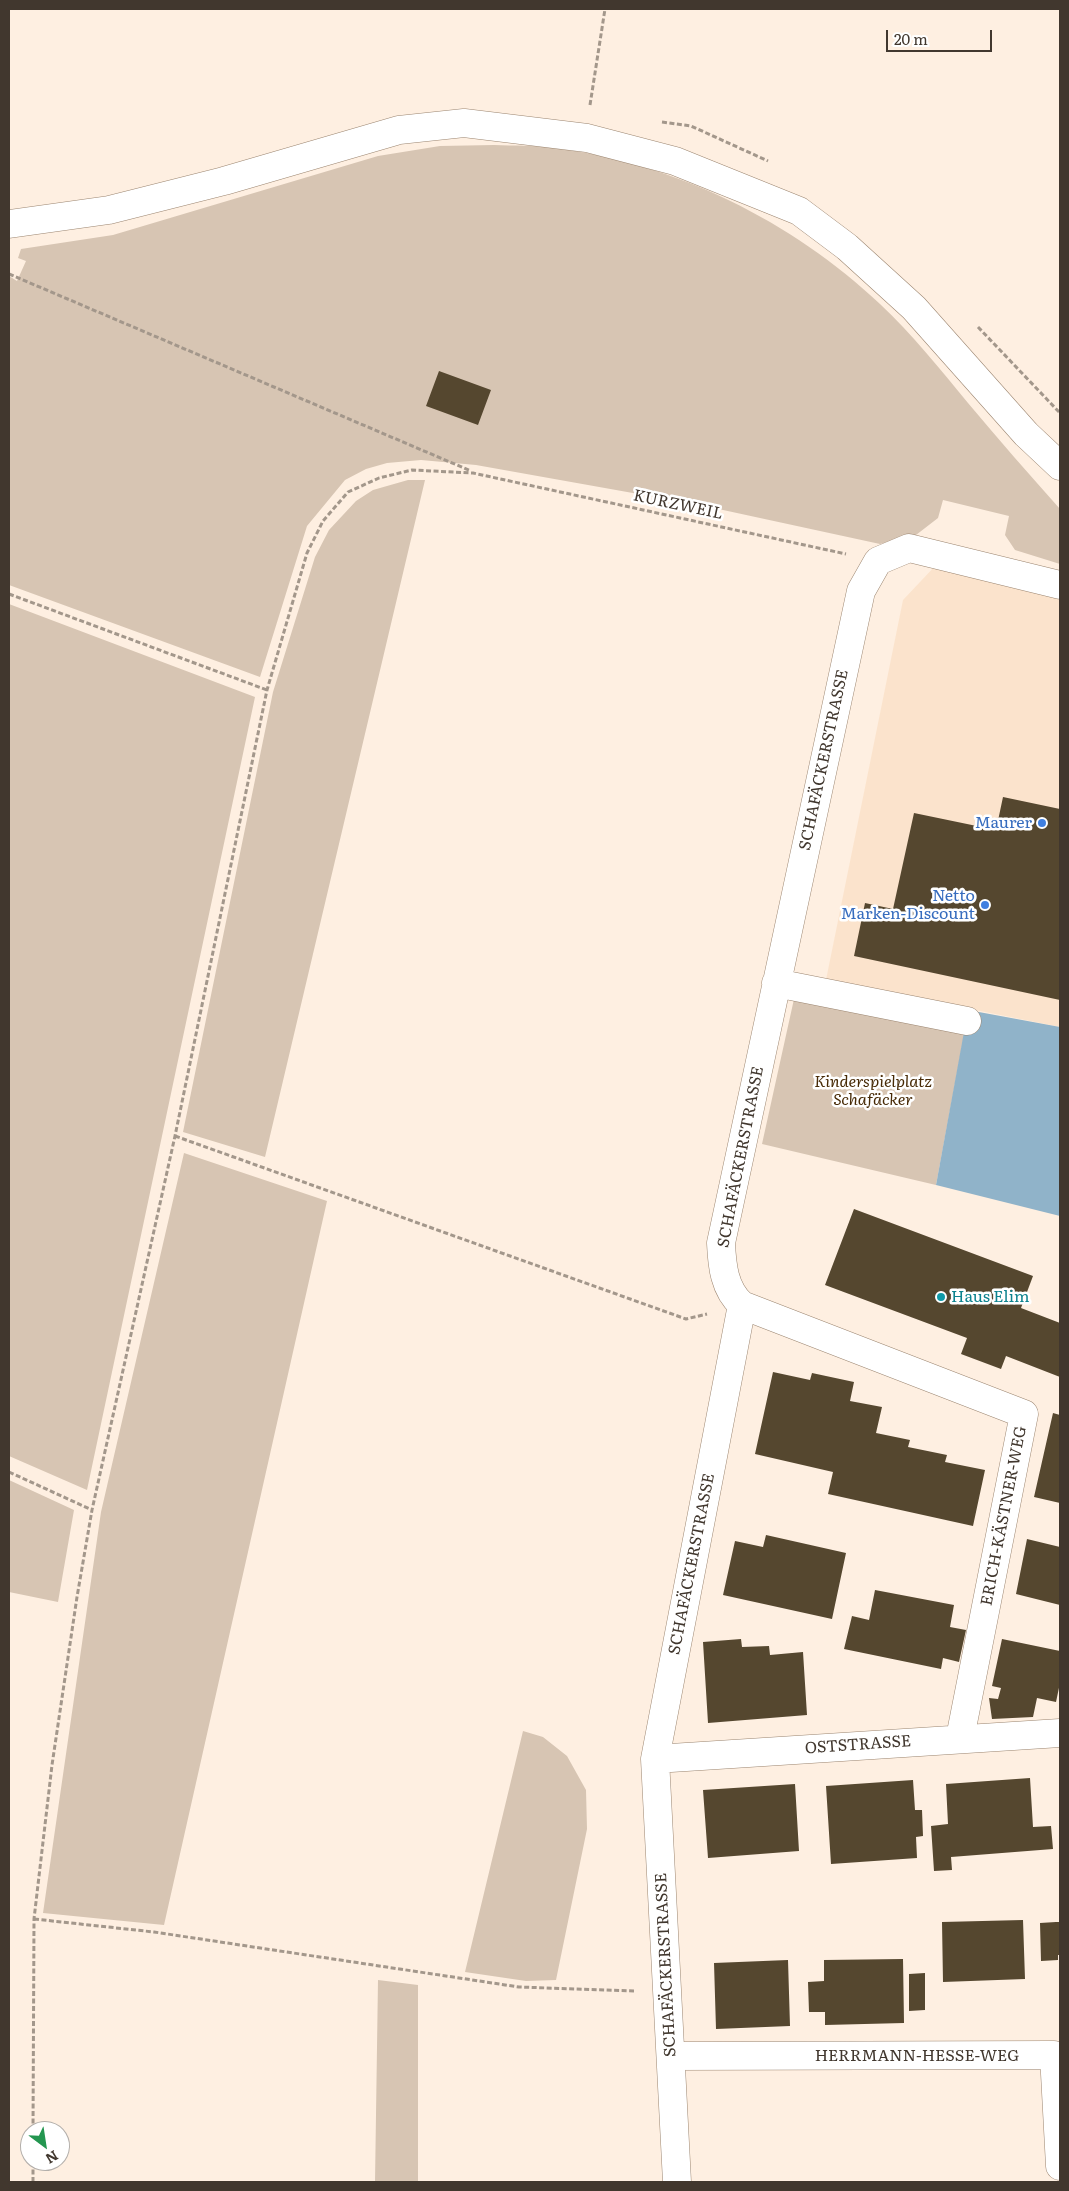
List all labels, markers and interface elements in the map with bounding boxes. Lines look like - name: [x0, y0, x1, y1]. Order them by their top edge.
- scale bar: [889, 20, 995, 52]
- text: 20 m: [894, 27, 928, 50]
- street label: KURZWEIL: [631, 486, 725, 524]
- street label: SCHAFÄCKERSTRASSE: [795, 668, 853, 852]
- place label: Maurer: [975, 813, 1032, 833]
- marker: Maurer: [1036, 817, 1048, 829]
- place label: Netto Marken-Discount: [841, 886, 975, 924]
- marker: Netto Marken-Discount: [979, 899, 991, 911]
- street label: SCHAFÄCKERSTRASSE: [714, 1065, 768, 1249]
- park label: Kinderspielplatz Schafäcker: [814, 1072, 932, 1110]
- place label: Haus Elim: [951, 1287, 1030, 1307]
- marker: Haus Elim: [935, 1291, 947, 1303]
- street label: ERICH-KÄSTNER-WEG: [977, 1425, 1031, 1607]
- street label: SCHAFÄCKERSTRASSE: [665, 1472, 719, 1656]
- street label: OSTSTRASSE: [804, 1732, 912, 1758]
- street label: SCHAFÄCKERSTRASSE: [652, 1872, 680, 2058]
- street label: HERRMANN-HESSE-WEG: [815, 2046, 1019, 2066]
- north arrow: [20, 2121, 70, 2171]
- text: N: [42, 2146, 62, 2170]

